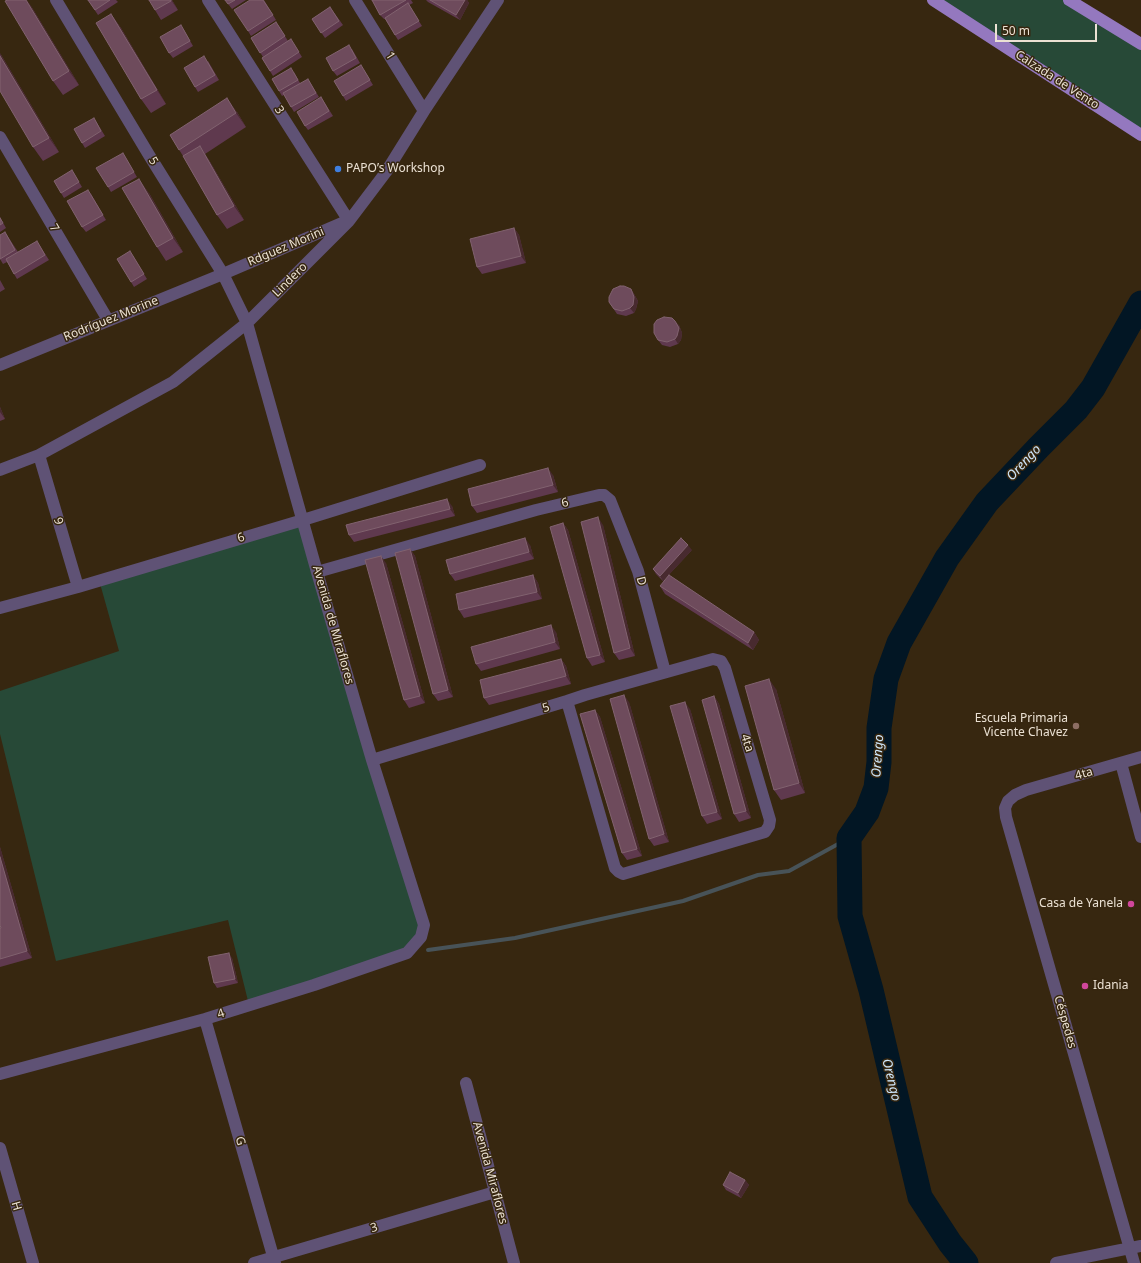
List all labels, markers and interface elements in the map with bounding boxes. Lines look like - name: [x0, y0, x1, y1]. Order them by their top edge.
- scale bar: [997, 16, 1099, 42]
- text: 50 m: [1002, 22, 1030, 39]
- street label: Calzada de Vento: [1012, 48, 1102, 112]
- street label: 1: [382, 49, 398, 63]
- street label: 3: [271, 103, 287, 117]
- street label: 5: [145, 154, 161, 168]
- place label: PAPO’s Workshop: [346, 162, 445, 176]
- marker: PAPO’s Workshop: [333, 164, 343, 174]
- street label: 7: [46, 221, 62, 235]
- street label: Rdguez Morini: [246, 224, 326, 270]
- street label: Lindero: [270, 260, 310, 300]
- street label: Rodríguez Morine: [62, 293, 160, 345]
- water label: Orengo: [1004, 442, 1044, 484]
- street label: 6: [560, 495, 570, 511]
- street label: 9: [50, 516, 66, 526]
- street label: 6: [236, 530, 246, 546]
- street label: Avenida de Miraflores: [309, 564, 357, 686]
- street label: D: [633, 575, 649, 587]
- street label: 5: [541, 700, 551, 716]
- place label: Escuela Primaria Vicente Chavez: [975, 712, 1068, 740]
- marker: Escuela Primaria Vicente Chavez: [1071, 721, 1081, 731]
- street label: 4ta: [737, 732, 757, 754]
- water label: Orengo: [869, 734, 887, 778]
- street label: 4ta: [1073, 765, 1095, 783]
- place label: Casa de Yanela: [1039, 897, 1123, 911]
- marker: Casa de Yanela: [1126, 899, 1136, 909]
- place label: Idania: [1093, 979, 1128, 993]
- marker: Idania: [1080, 981, 1090, 991]
- street label: Céspedes: [1051, 994, 1079, 1050]
- street label: 4: [216, 1006, 226, 1022]
- water label: Orengo: [878, 1057, 904, 1103]
- street label: Avenida Miraflores: [469, 1120, 511, 1226]
- street label: G: [232, 1135, 248, 1147]
- street label: H: [8, 1200, 24, 1212]
- street label: 3: [369, 1220, 379, 1236]

